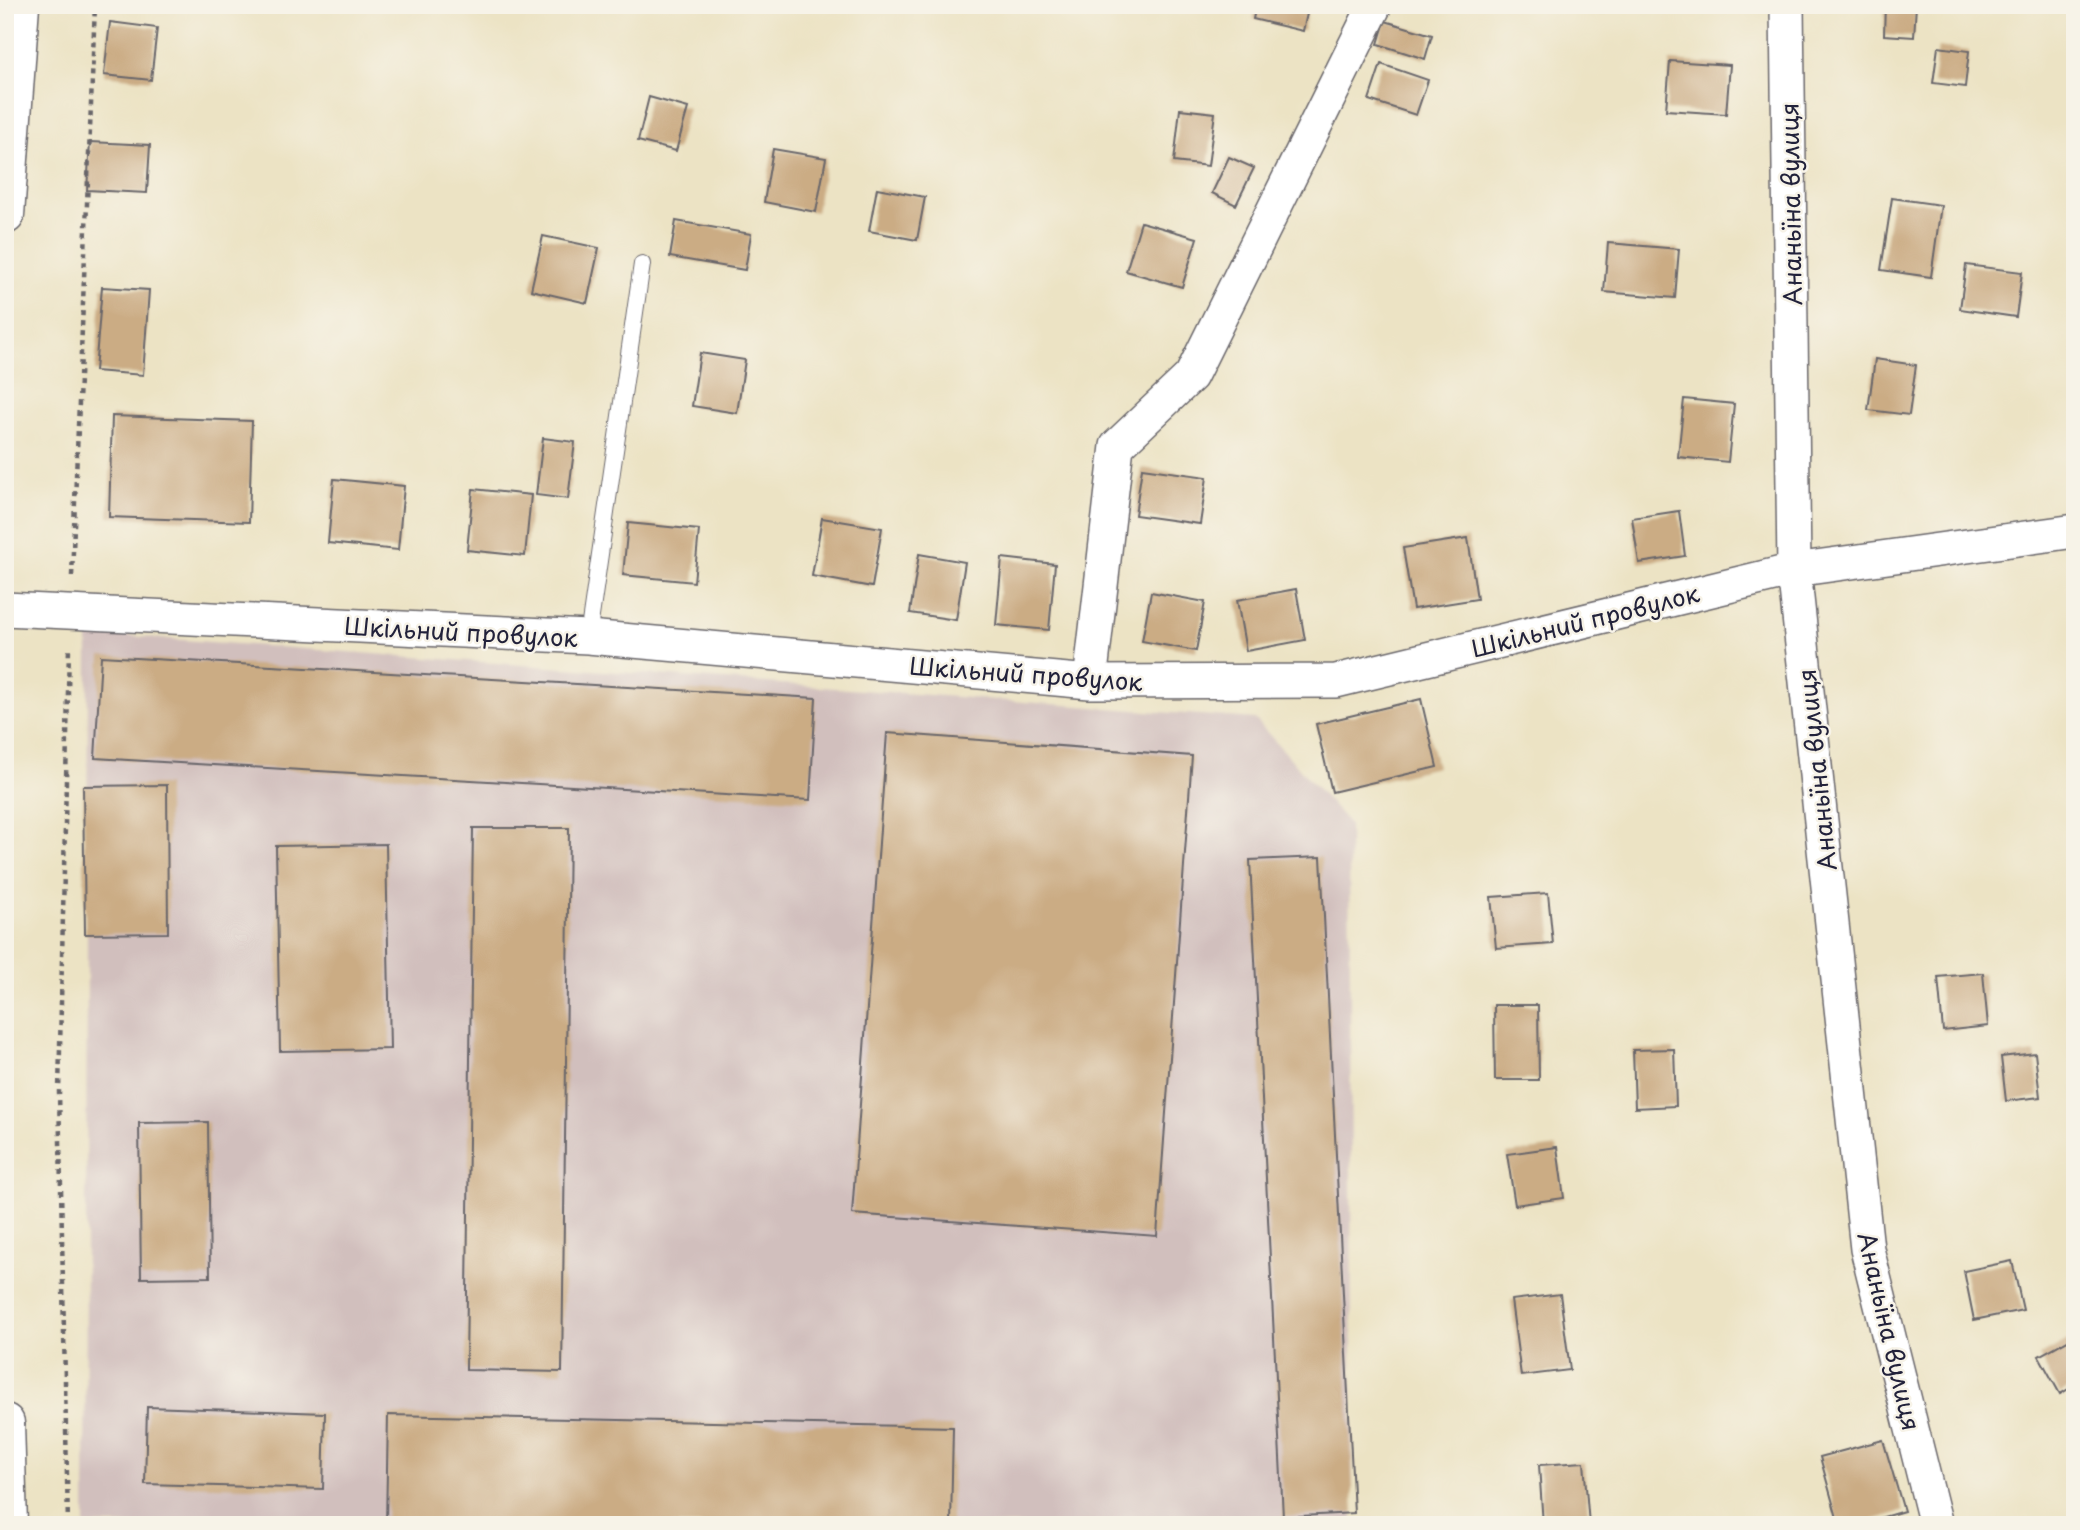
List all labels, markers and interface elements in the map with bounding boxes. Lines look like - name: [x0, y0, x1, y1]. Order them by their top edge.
- street label: Ананьїна вулиця: [1770, 102, 1810, 306]
- street label: Шкільний провулок: [1467, 574, 1704, 666]
- street label: Шкільний провулок: [343, 607, 579, 655]
- street label: Шкільний провулок: [908, 647, 1145, 699]
- street label: Ананьїна вулиця: [1788, 667, 1844, 873]
- street label: Ананьїна вулиця: [1850, 1228, 1930, 1434]

